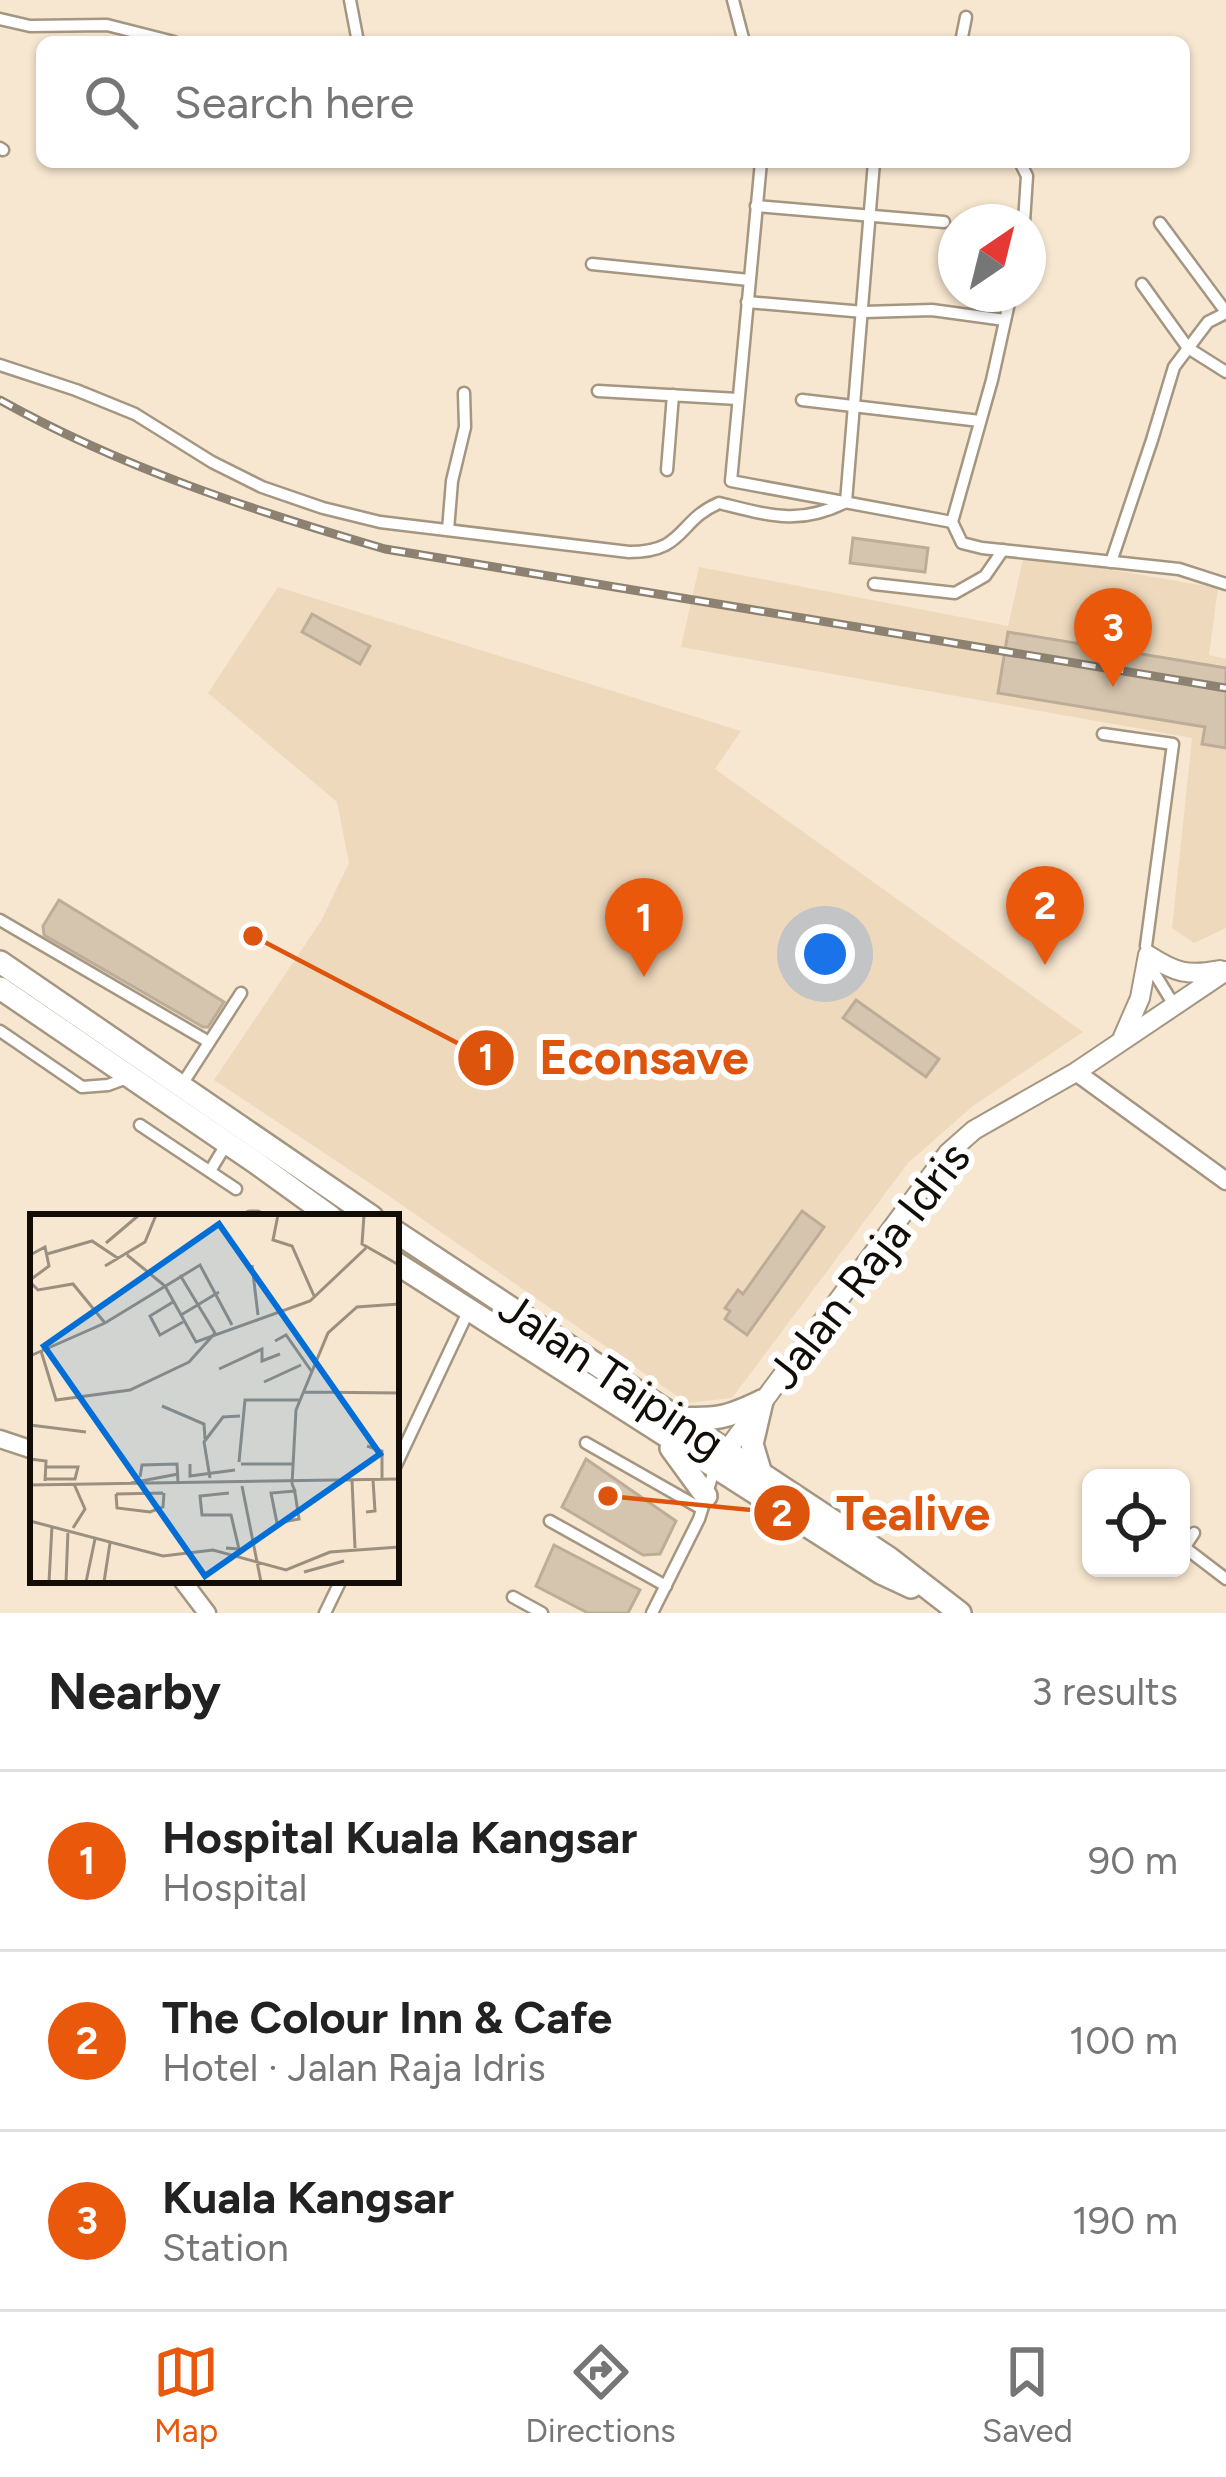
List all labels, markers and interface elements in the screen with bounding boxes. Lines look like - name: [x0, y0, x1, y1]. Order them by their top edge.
- search box: [36, 36, 1190, 168]
- icon: search: [78, 69, 144, 135]
- text: Search here: [174, 75, 414, 129]
- north arrow: [938, 204, 1046, 312]
- pin: 3: [1074, 588, 1152, 687]
- pin: 2: [1006, 866, 1084, 965]
- pin: 1: [605, 878, 683, 977]
- your location: [795, 924, 855, 984]
- callout: Econsave: [456, 1016, 773, 1100]
- text: Econsave: [539, 1028, 749, 1086]
- text: 1: [478, 1036, 494, 1079]
- street label: Jalan Raja Idris: [755, 1131, 981, 1399]
- inset map: [30, 1214, 399, 1583]
- street label: Jalan Taiping: [489, 1280, 735, 1470]
- map controls: [1082, 1469, 1190, 1577]
- button: locate: [1082, 1469, 1190, 1577]
- callout: Tealive: [752, 1471, 1014, 1555]
- text: Tealive: [836, 1484, 990, 1542]
- text: 2: [772, 1492, 792, 1535]
- text: Nearby: [48, 1661, 221, 1722]
- text: 3 results: [1031, 1668, 1178, 1715]
- text: Hospital Kuala Kangsar: [162, 1810, 637, 1864]
- text: 1: [79, 1837, 95, 1884]
- text: 90 m: [1088, 1837, 1178, 1884]
- text: Hospital: [162, 1864, 307, 1911]
- text: The Colour Inn & Cafe: [162, 1990, 612, 2044]
- text: 2: [76, 2017, 98, 2064]
- text: 100 m: [1069, 2017, 1178, 2064]
- text: Hotel · Jalan Raja Idris: [162, 2044, 546, 2091]
- text: Kuala Kangsar: [162, 2170, 454, 2224]
- text: 3: [76, 2197, 98, 2244]
- text: 190 m: [1072, 2197, 1178, 2244]
- text: Station: [162, 2224, 289, 2271]
- tab: Map: [153, 2339, 219, 2450]
- tab: Directions: [525, 2339, 676, 2450]
- tab: Saved: [982, 2339, 1073, 2450]

